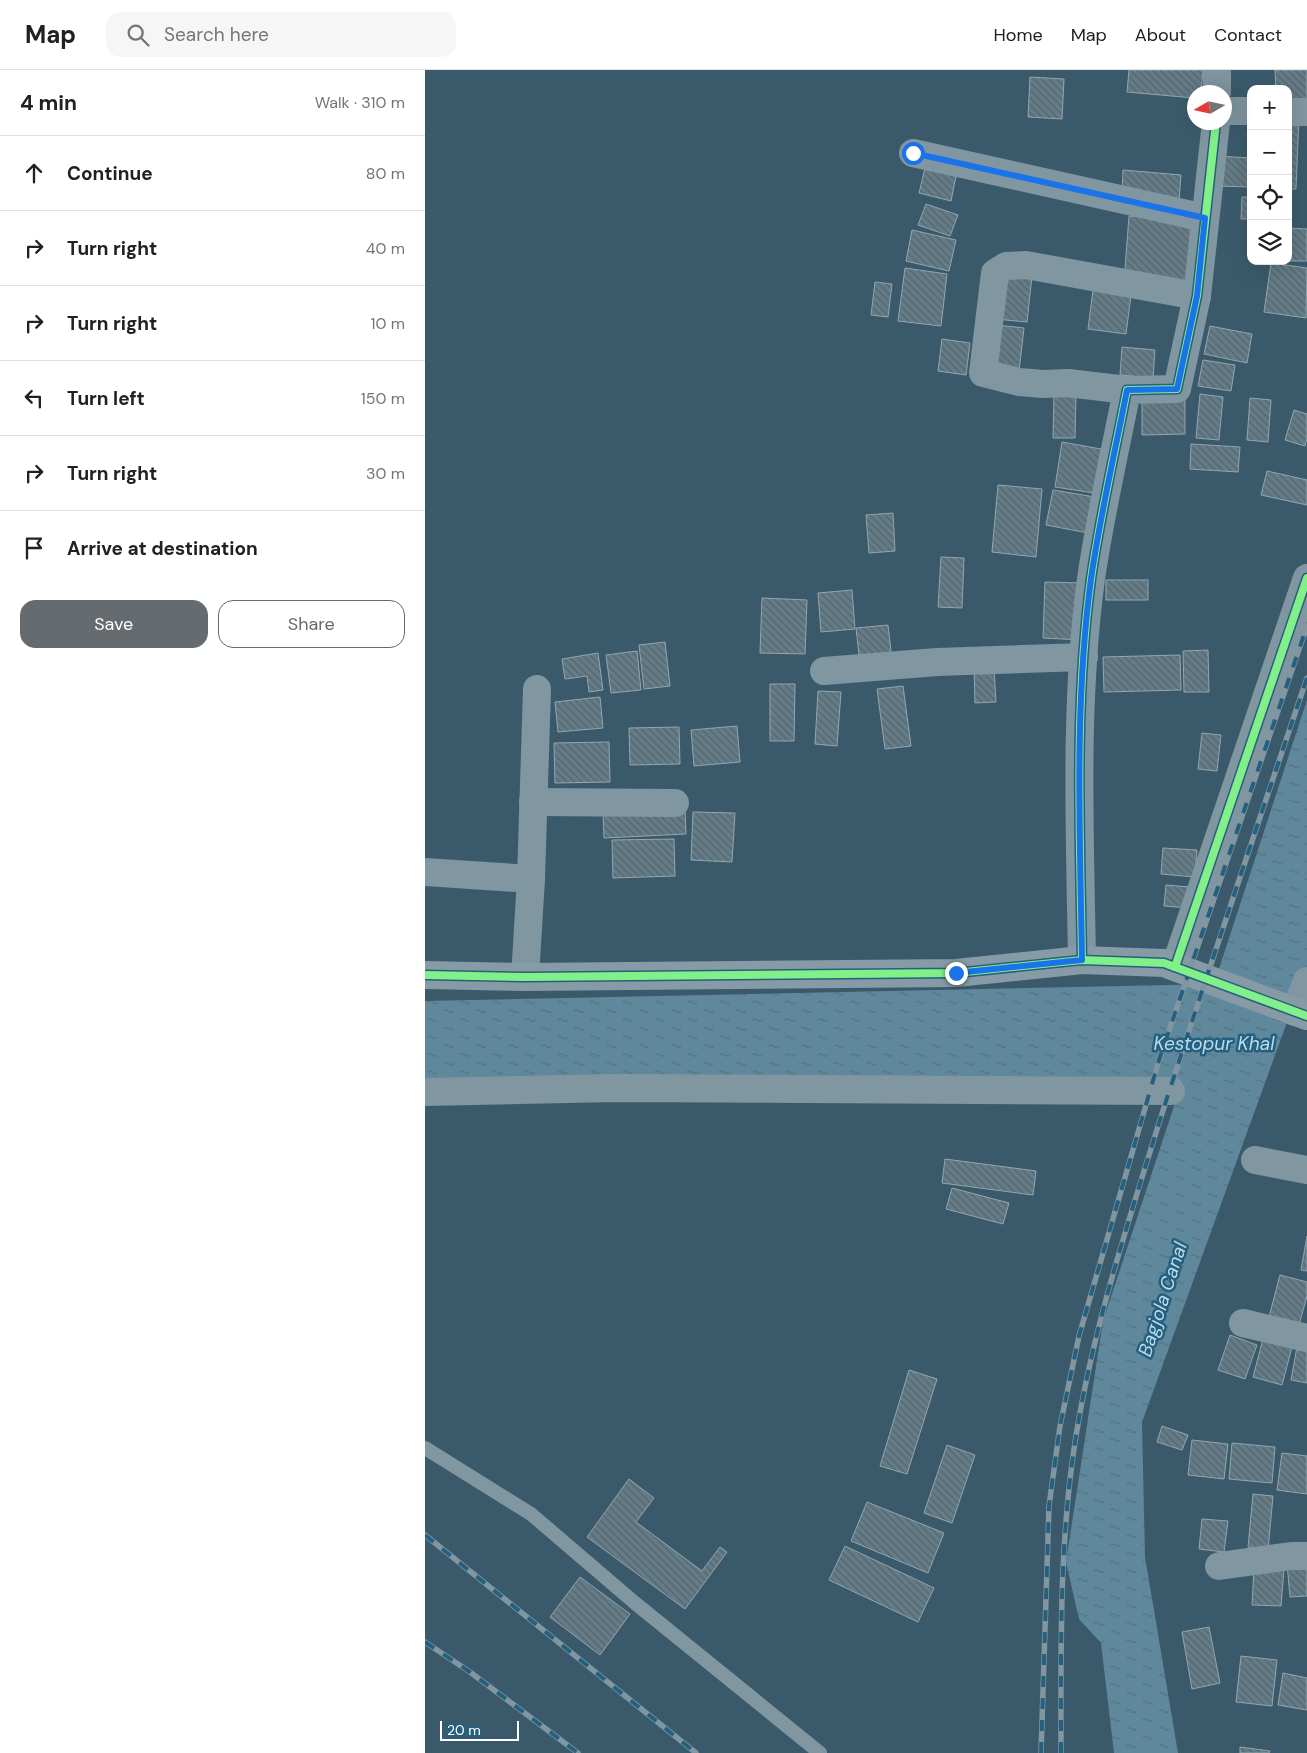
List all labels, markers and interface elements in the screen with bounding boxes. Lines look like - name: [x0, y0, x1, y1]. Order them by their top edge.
- search box: [106, 12, 456, 57]
- text: Map: [25, 19, 76, 50]
- icon: search: [124, 21, 152, 49]
- text: Search here: [164, 22, 269, 47]
- text: Home: [993, 23, 1043, 47]
- text: Map: [1071, 23, 1107, 47]
- text: About: [1135, 23, 1186, 47]
- text: Contact: [1214, 23, 1282, 47]
- north arrow: [1187, 85, 1232, 130]
- map controls: [1247, 85, 1292, 265]
- button: +: [1247, 85, 1292, 130]
- text: 4 min: [20, 89, 77, 117]
- text: Walk · 310 m: [315, 92, 405, 113]
- button: −: [1247, 130, 1292, 175]
- route start: [902, 142, 925, 165]
- icon: ahead: [20, 159, 48, 187]
- text: Continue: [67, 161, 153, 186]
- text: 80 m: [366, 163, 405, 184]
- button: locate: [1247, 175, 1292, 220]
- button: layers: [1247, 220, 1292, 265]
- icon: right: [20, 234, 48, 262]
- text: Turn right: [67, 236, 157, 261]
- text: 40 m: [366, 238, 405, 259]
- icon: right: [20, 309, 48, 337]
- text: Turn right: [67, 311, 157, 336]
- text: 10 m: [371, 313, 405, 334]
- icon: left: [20, 384, 48, 412]
- text: Turn left: [67, 386, 145, 411]
- text: 150 m: [361, 388, 405, 409]
- icon: right: [20, 459, 48, 487]
- text: Turn right: [67, 461, 157, 486]
- text: 30 m: [366, 463, 405, 484]
- icon: arrive: [20, 534, 48, 562]
- text: Arrive at destination: [67, 536, 258, 561]
- button: Save: [20, 600, 208, 648]
- button: Share: [218, 600, 405, 648]
- route end: [945, 962, 968, 985]
- water label: Kestopur Khal: [1154, 1031, 1275, 1056]
- water label: Bagjola Canal: [1132, 1238, 1193, 1360]
- scale bar: [440, 1718, 519, 1741]
- text: 20 m: [447, 1721, 481, 1739]

